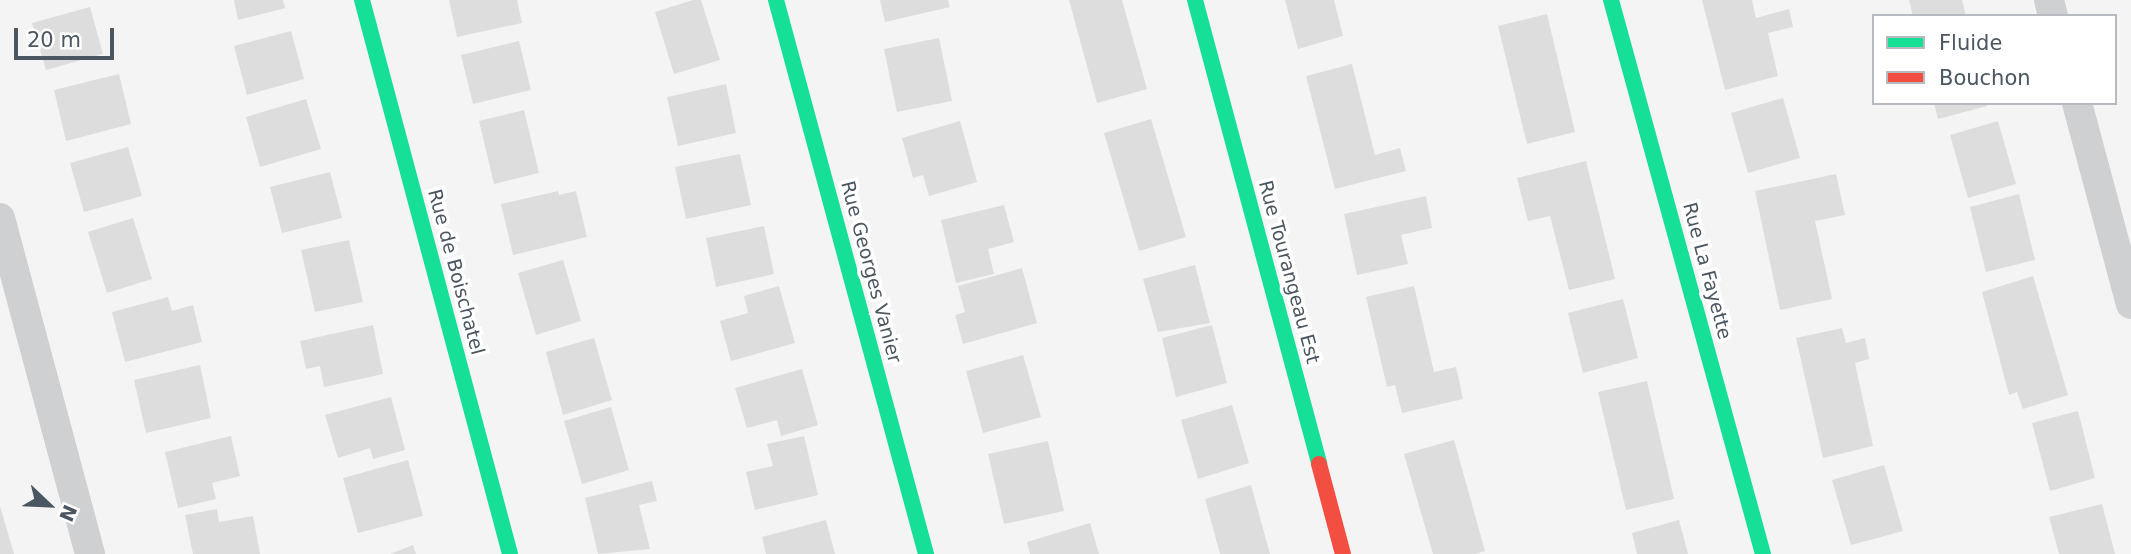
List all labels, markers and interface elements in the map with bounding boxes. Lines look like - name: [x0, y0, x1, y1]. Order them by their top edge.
- scale bar: [18, 14, 117, 58]
- legend: [1872, 14, 2117, 105]
- text: 20 m: [27, 28, 81, 52]
- text: Fluide: [1939, 31, 2002, 55]
- text: Bouchon: [1939, 66, 2031, 90]
- street label: Rue Tourangeau Est: [1254, 178, 1324, 366]
- street label: Rue Georges Vanier: [836, 179, 906, 365]
- street label: Rue de Boischatel: [423, 187, 489, 357]
- street label: Rue La Fayette: [1678, 200, 1736, 342]
- north arrow: [14, 470, 84, 540]
- text: N: [55, 502, 82, 525]

